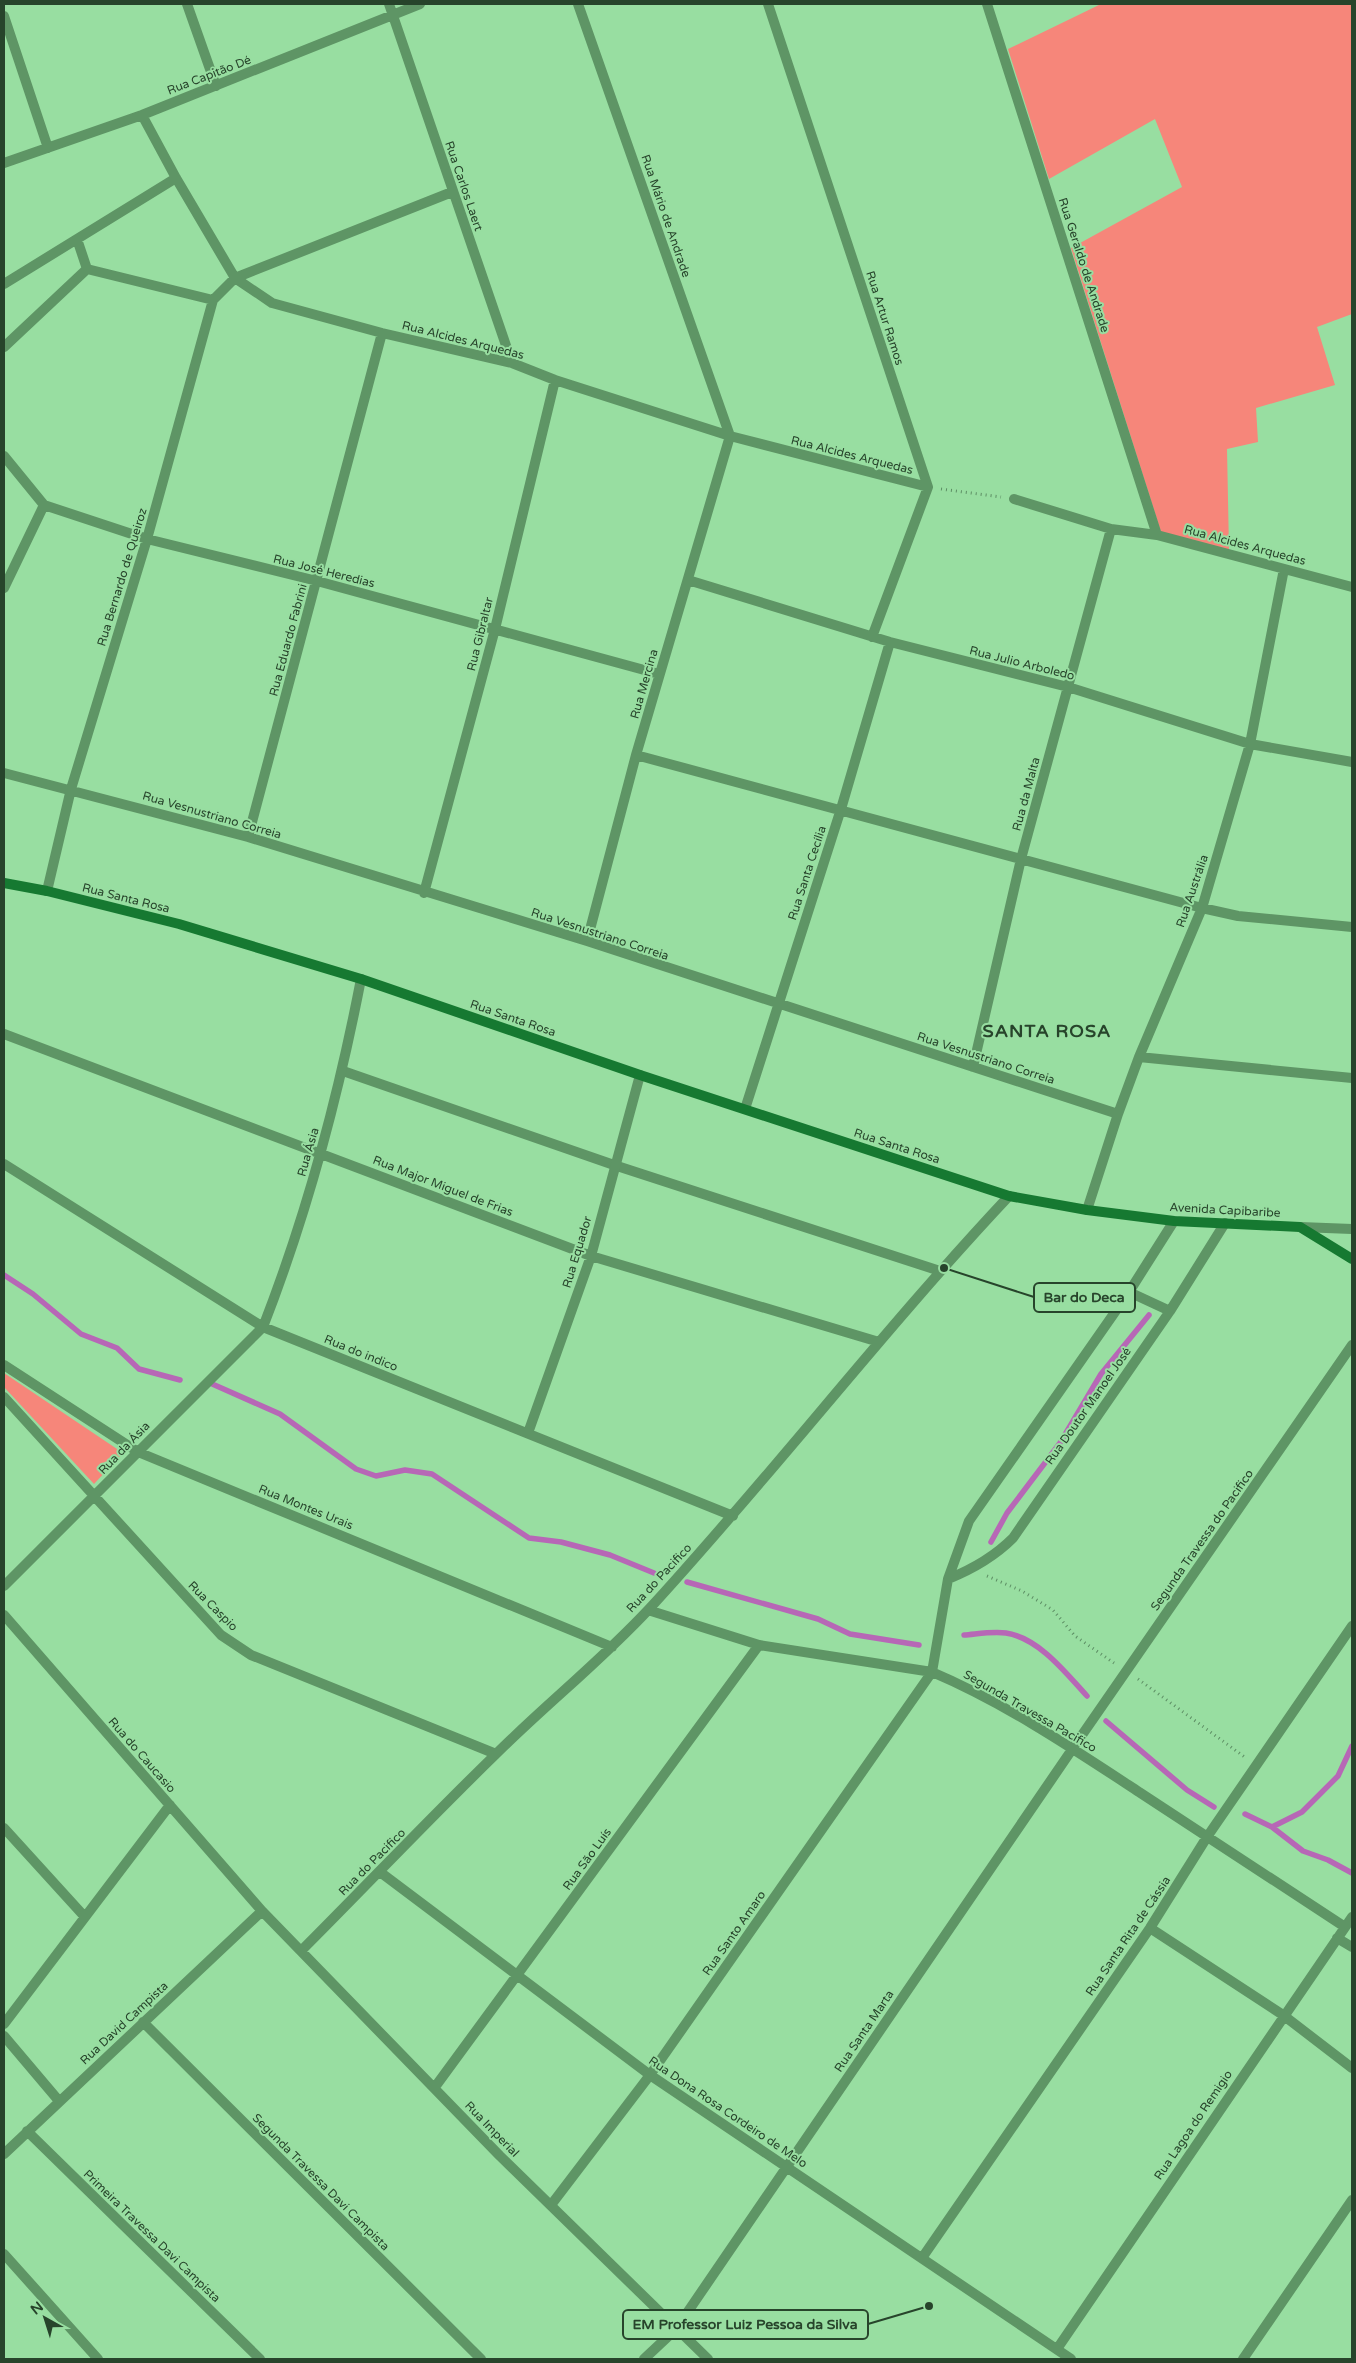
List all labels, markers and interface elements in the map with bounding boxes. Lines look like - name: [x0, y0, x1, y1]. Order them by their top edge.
- street label: Rua Capitão Dé: [165, 53, 253, 97]
- street label: Rua Carlos Laert: [442, 139, 486, 233]
- street label: Rua Mário de Andrade: [638, 153, 694, 279]
- street label: Rua Geraldo de Andrade: [1056, 196, 1112, 334]
- street label: Rua Artur Ramos: [863, 269, 907, 367]
- street label: Rua Alcides Arquedas: [401, 318, 526, 362]
- street label: Rua Alcides Arquedas: [790, 433, 915, 477]
- street label: Rua Bernardo de Queiroz: [94, 506, 150, 648]
- street label: Rua Alcides Arquedas: [1183, 522, 1308, 568]
- street label: Rua José Heredias: [272, 552, 376, 590]
- street label: Rua Eduardo Fabrini: [266, 582, 310, 698]
- street label: Rua Gibraltar: [464, 595, 496, 672]
- street label: Rua Julio Arboledo: [968, 643, 1076, 683]
- street label: Rua Mercina: [627, 648, 661, 720]
- street label: Rua da Malta: [1009, 756, 1043, 832]
- street label: Rua Vesnustriano Correia: [141, 788, 283, 842]
- street label: Rua Santa Cecília: [785, 824, 829, 922]
- street label: Rua Austrália: [1173, 853, 1211, 929]
- street label: Rua Santa Rosa: [81, 880, 171, 916]
- street label: Rua Vesnustriano Correia: [529, 905, 671, 963]
- street label: Rua Santa Rosa: [468, 997, 558, 1039]
- district label: SANTA ROSA: [983, 1020, 1111, 1042]
- street label: Rua Vesnustriano Correia: [915, 1029, 1057, 1087]
- street label: Rua Santa Rosa: [852, 1125, 942, 1167]
- street label: Rua Ásia: [294, 1126, 322, 1178]
- street label: Rua Major Miguel de Frias: [371, 1153, 515, 1219]
- street label: Avenida Capibaribe: [1169, 1200, 1281, 1220]
- street label: Rua Equador: [559, 1214, 595, 1290]
- callout: Bar do Deca: [1034, 1283, 1135, 1312]
- text: Bar do Deca: [1043, 1289, 1125, 1306]
- street label: Rua do indico: [322, 1332, 400, 1374]
- street label: Rua Doutor Manoel José: [1042, 1345, 1134, 1467]
- street label: Rua da Ásia: [95, 1419, 153, 1477]
- street label: Segunda Travessa do Pacifico: [1148, 1467, 1256, 1613]
- street label: Rua Montes Urais: [257, 1482, 356, 1532]
- street label: Rua do Pacifico: [624, 1541, 694, 1615]
- street label: Rua Caspio: [185, 1578, 241, 1634]
- street label: Segunda Travessa Pacifico: [961, 1667, 1099, 1755]
- street label: Rua do Caucasio: [105, 1714, 179, 1796]
- street label: Rua São Luís: [560, 1825, 614, 1893]
- street label: Rua do Pacifico: [336, 1826, 408, 1898]
- street label: Rua Santa Rita de Cássia: [1083, 1874, 1173, 1998]
- street label: Rua Santo Amaro: [700, 1888, 768, 1978]
- street label: Rua David Campista: [77, 1979, 171, 2067]
- street label: Rua Santa Marta: [831, 1987, 897, 2075]
- street label: Rua Dona Rosa Cordeiro de Melo: [646, 2054, 810, 2170]
- street label: Rua Lagoa do Remigio: [1151, 2067, 1235, 2183]
- street label: Rua Imperial: [462, 2098, 522, 2160]
- street label: Segunda Travessa Davi Campista: [250, 2111, 392, 2253]
- street label: Primeira Travessa Davi Campista: [81, 2167, 223, 2305]
- north arrow: [20, 2293, 70, 2343]
- text: N: [27, 2298, 47, 2318]
- callout: EM Professor Luiz Pessoa da Silva: [623, 2310, 868, 2339]
- text: EM Professor Luiz Pessoa da Silva: [632, 2316, 858, 2333]

